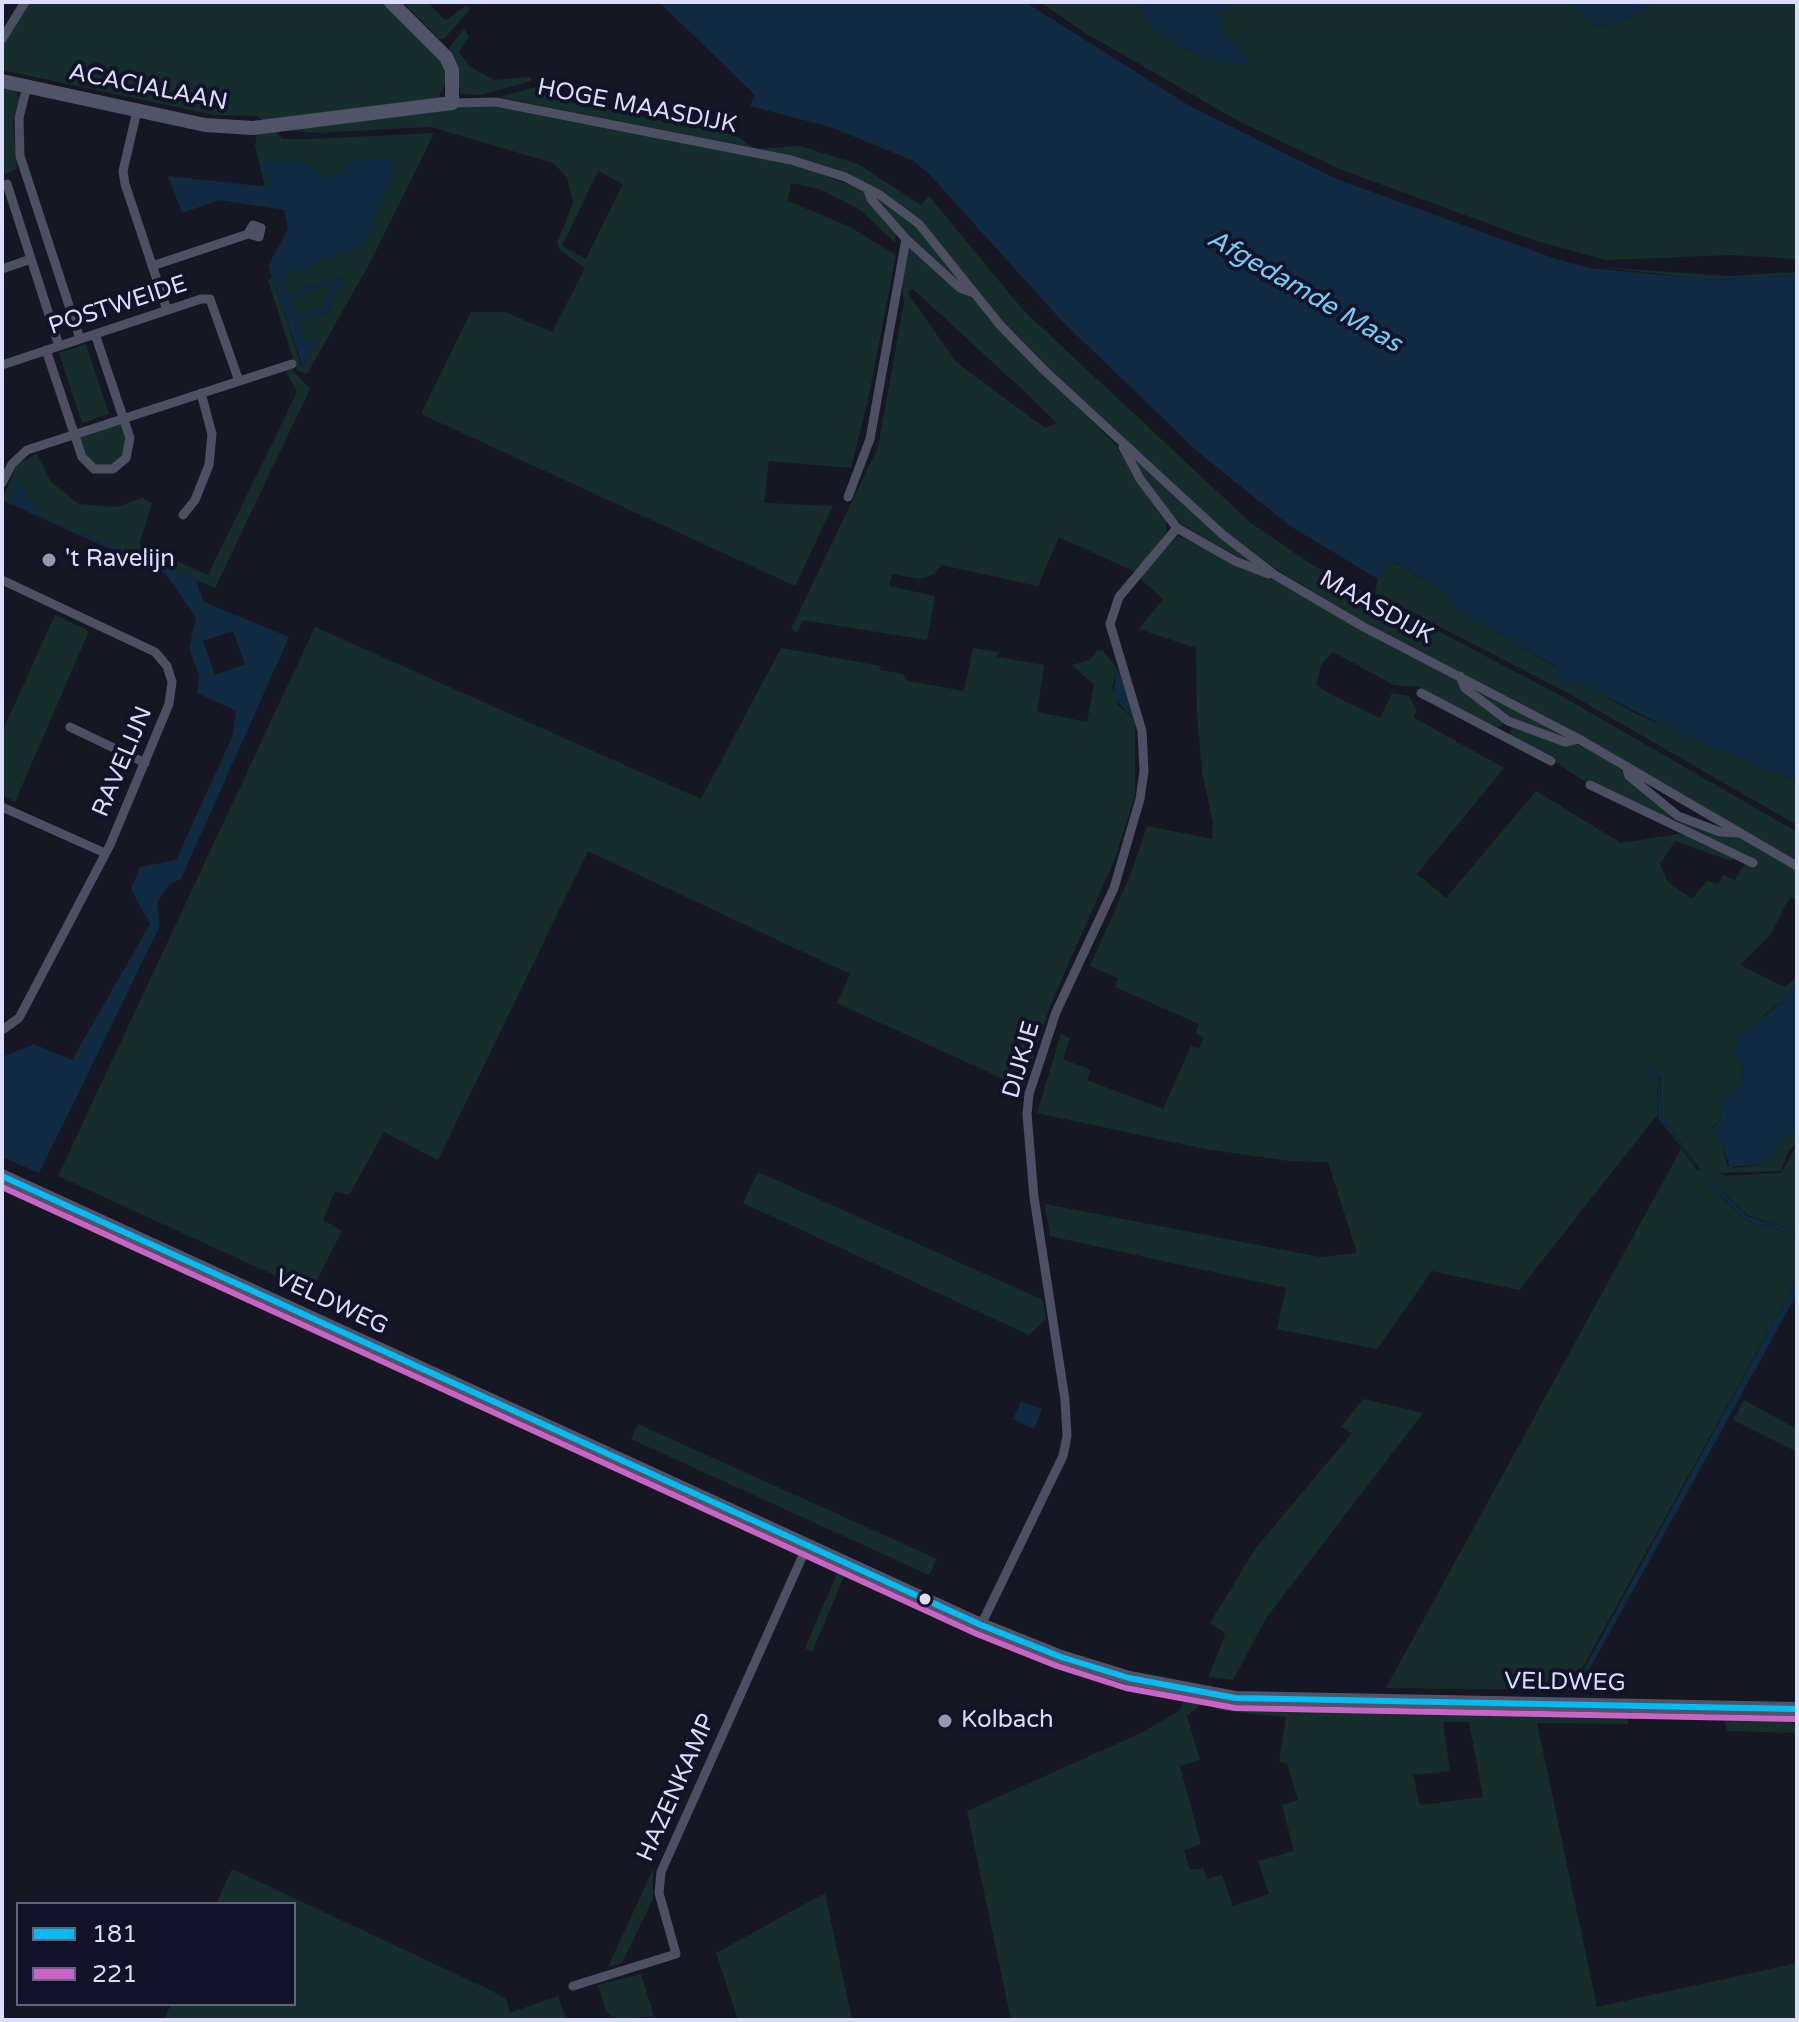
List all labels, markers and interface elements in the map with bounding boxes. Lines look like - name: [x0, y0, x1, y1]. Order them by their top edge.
- street label: ACACIALAAN: [66, 58, 230, 118]
- street label: HOGE MAASDIJK: [535, 74, 739, 140]
- water label: Afgedamde Maas: [1201, 224, 1407, 360]
- street label: POSTWEIDE: [45, 270, 191, 342]
- place label: 't Ravelijn: [65, 546, 175, 574]
- marker: 't Ravelijn: [40, 551, 58, 569]
- street label: MAASDIJK: [1314, 565, 1438, 651]
- street label: RAVELIJN: [87, 703, 159, 821]
- street label: DIJKJE: [997, 1018, 1047, 1102]
- street label: VELDWEG: [270, 1264, 392, 1342]
- unlabelled marker: [917, 1591, 933, 1607]
- street label: VELDWEG: [1504, 1668, 1626, 1698]
- place label: Kolbach: [961, 1707, 1054, 1735]
- street label: HAZENKAMP: [632, 1710, 722, 1866]
- marker: Kolbach: [936, 1712, 954, 1730]
- legend: [16, 1902, 296, 2006]
- text: 181: [92, 1920, 137, 1949]
- text: 221: [92, 1960, 137, 1989]

